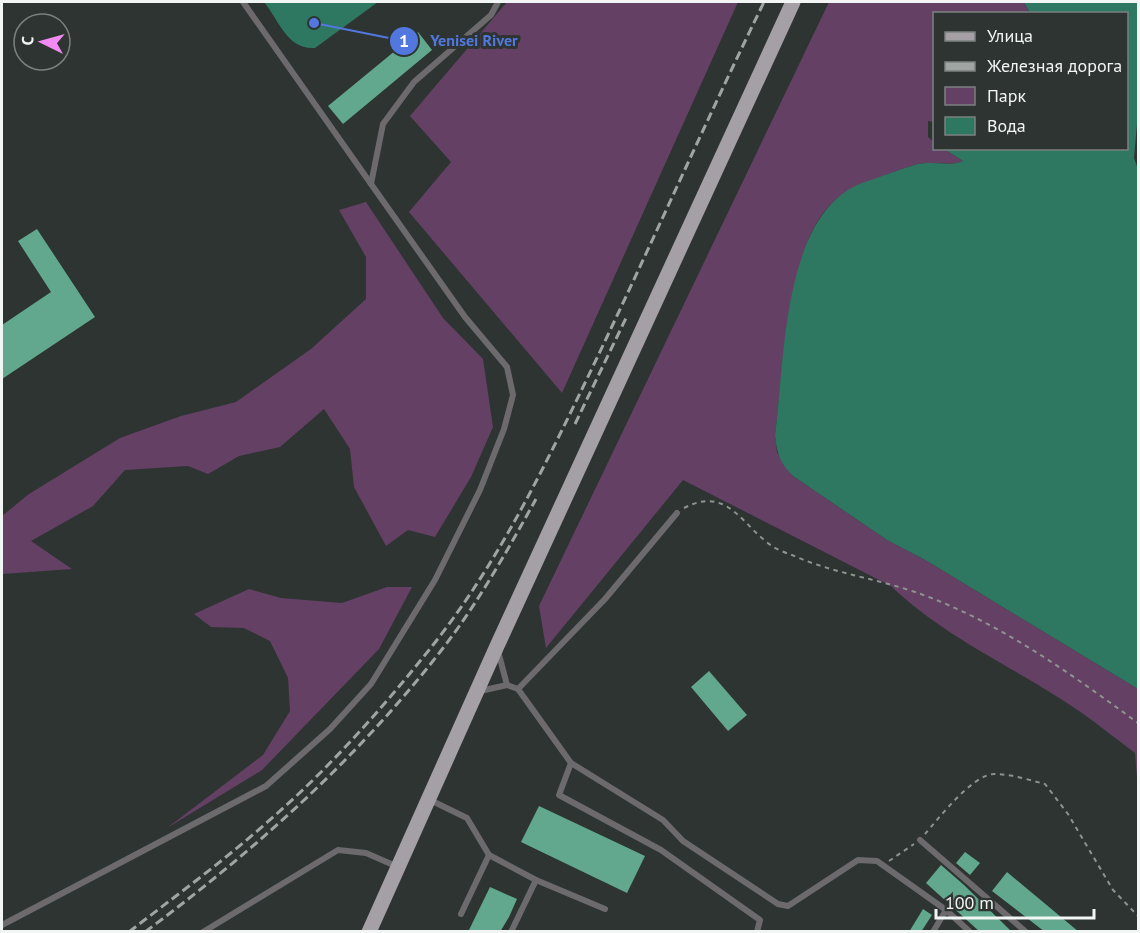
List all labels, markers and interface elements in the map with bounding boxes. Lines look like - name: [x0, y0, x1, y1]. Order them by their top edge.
- north arrow: [12, 12, 72, 72]
- legend: [933, 12, 1128, 150]
- callout: Yenisei River: [389, 24, 530, 58]
- text: Улица: [987, 24, 1033, 47]
- text: 1: [399, 29, 409, 52]
- text: Yenisei River: [429, 30, 518, 50]
- text: С: [17, 35, 37, 46]
- text: Железная дорога: [986, 54, 1122, 77]
- text: Парк: [987, 84, 1027, 107]
- text: Вода: [987, 114, 1026, 137]
- scale bar: [936, 882, 1094, 920]
- text: 100 m: [945, 891, 994, 914]

